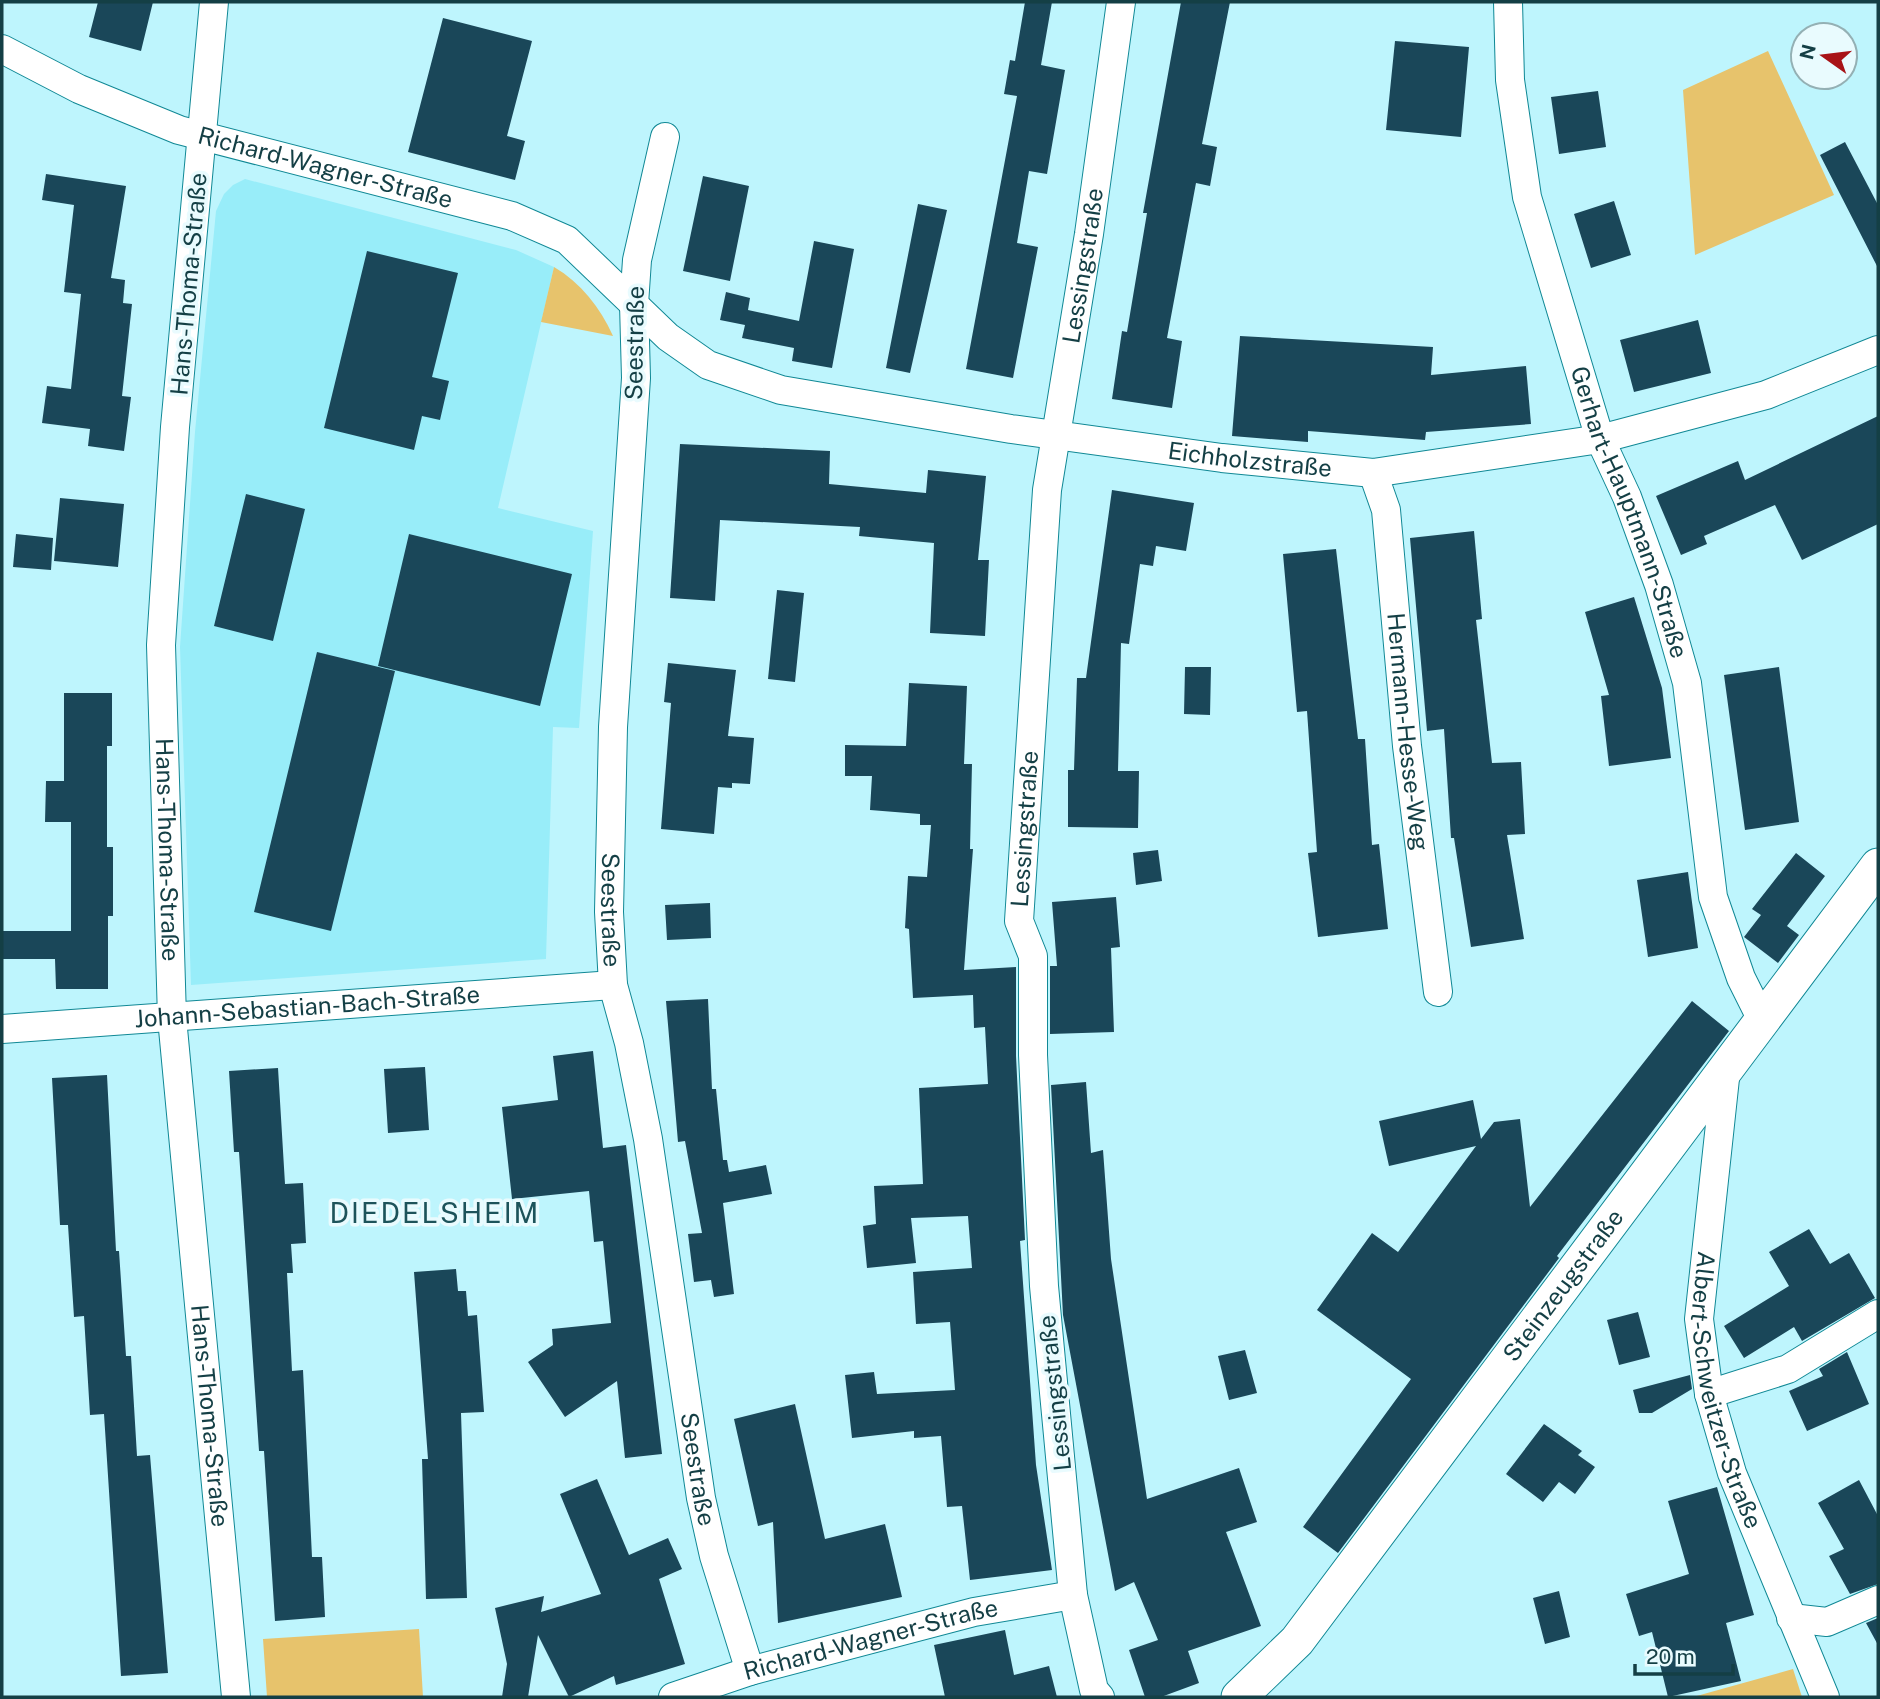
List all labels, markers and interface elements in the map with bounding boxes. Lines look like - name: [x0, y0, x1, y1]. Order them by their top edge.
- north arrow: [1789, 21, 1859, 91]
- text: N: [1795, 42, 1820, 62]
- street label: Richard-Wagner-Straße: [195, 121, 456, 213]
- street label: Hans-Thoma-Straße: [164, 171, 212, 396]
- street label: Lessingstraße: [1056, 186, 1108, 345]
- street label: Seestraße: [619, 286, 649, 400]
- street label: Gerhart-Hauptmann-Straße: [1566, 363, 1694, 661]
- street label: Eichholzstraße: [1166, 436, 1333, 482]
- street label: Hermann-Hesse-Weg: [1382, 611, 1435, 852]
- street label: Hans-Thoma-Straße: [151, 738, 185, 962]
- street label: Lessingstraße: [1005, 750, 1043, 908]
- street label: Seestraße: [596, 852, 627, 968]
- street label: Johann-Sebastian-Bach-Straße: [133, 980, 481, 1032]
- district label: DIEDELSHEIM: [330, 1196, 540, 1229]
- street label: Steinzeugstraße: [1497, 1203, 1629, 1366]
- street label: Albert-Schweitzer-Straße: [1686, 1250, 1769, 1533]
- street label: Hans-Thoma-Straße: [186, 1303, 235, 1528]
- street label: Lessingstraße: [1032, 1314, 1076, 1473]
- street label: Seestraße: [676, 1410, 722, 1528]
- street label: Richard-Wagner-Straße: [740, 1593, 1000, 1685]
- scale bar: [1635, 1632, 1733, 1676]
- text: 20 m: [1646, 1644, 1695, 1669]

